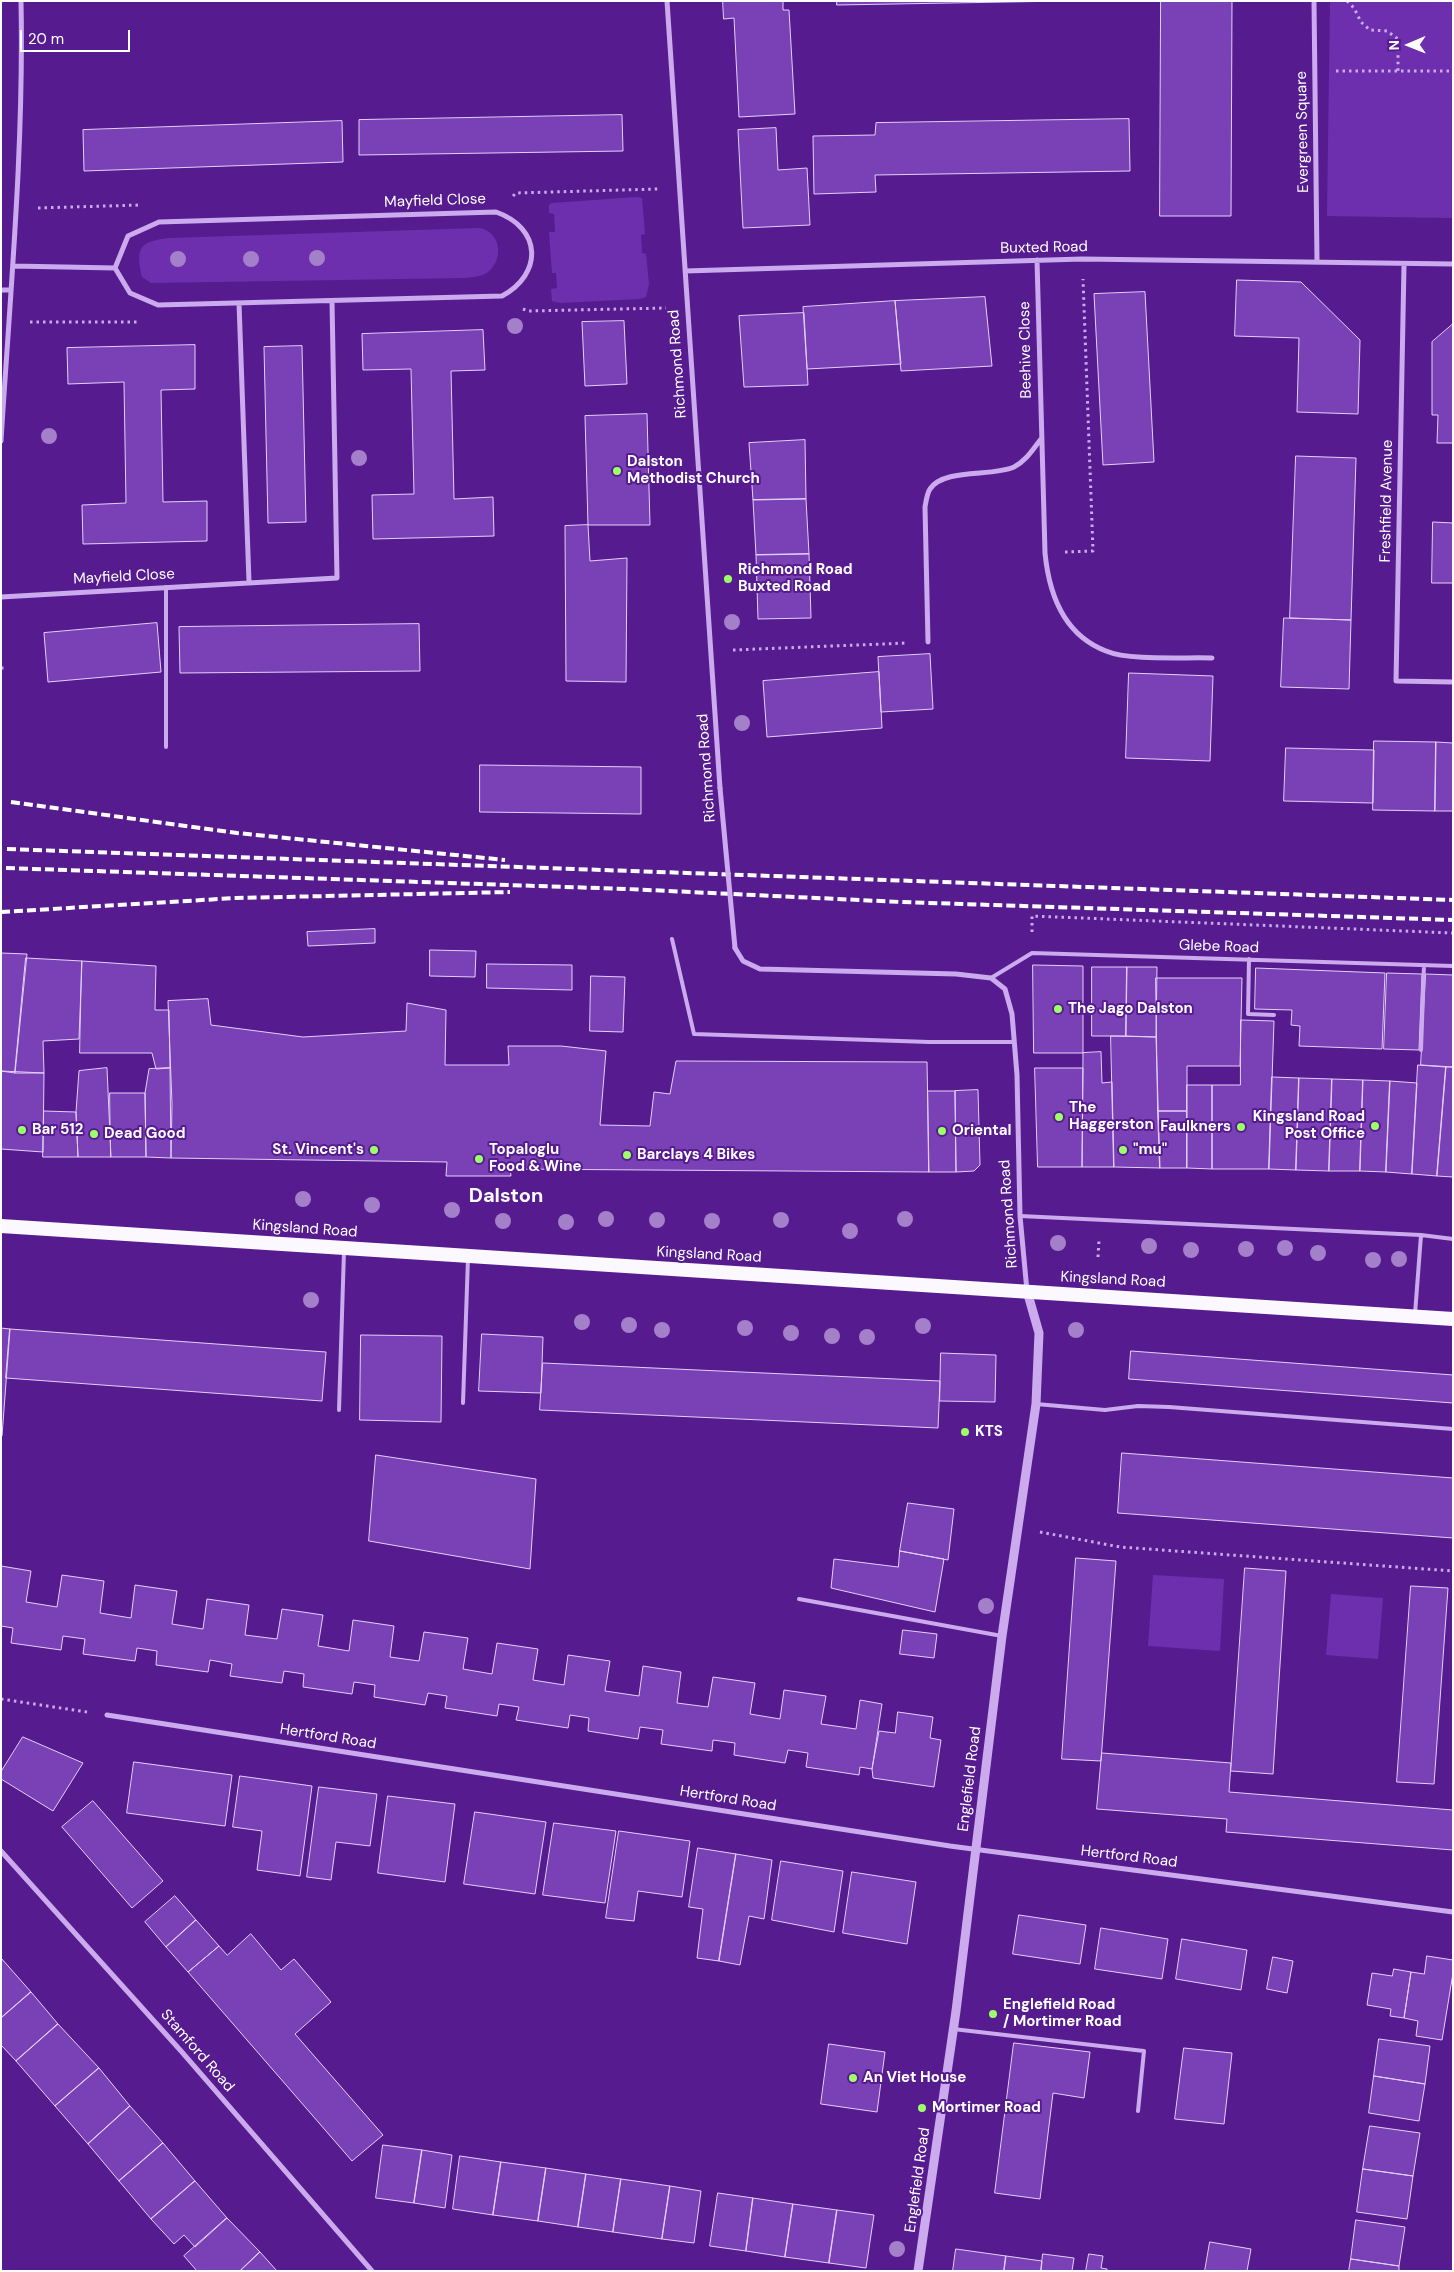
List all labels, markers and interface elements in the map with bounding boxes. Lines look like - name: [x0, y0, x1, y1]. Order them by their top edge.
- scale bar: [22, 20, 132, 52]
- north arrow: [1384, 20, 1434, 70]
- text: 20 m: [28, 29, 64, 49]
- text: N: [1385, 40, 1403, 51]
- street label: Evergreen Square: [1293, 71, 1313, 193]
- street label: Mayfield Close: [384, 190, 486, 212]
- street label: Buxted Road: [1000, 238, 1088, 258]
- street label: Beehive Close: [1016, 301, 1036, 399]
- street label: Richmond Road: [665, 309, 691, 419]
- street label: Freshfield Avenue: [1377, 440, 1397, 562]
- place label: Dalston Methodist Church: [627, 453, 760, 488]
- marker: Dalston Methodist Church: [611, 465, 623, 477]
- place label: Richmond Road Buxted Road: [738, 561, 853, 596]
- street label: Mayfield Close: [73, 565, 175, 589]
- marker: Richmond Road Buxted Road: [722, 573, 734, 585]
- street label: Richmond Road: [694, 713, 720, 823]
- street label: Glebe Road: [1179, 937, 1259, 957]
- place label: The Jago Dalston: [1068, 1000, 1193, 1018]
- marker: The Jago Dalston: [1052, 1003, 1064, 1015]
- place label: The Haggerston: [1069, 1099, 1154, 1134]
- place label: Kingsland Road Post Office: [1253, 1108, 1365, 1143]
- marker: The Haggerston: [1053, 1111, 1065, 1123]
- place label: Faulkners: [1160, 1118, 1231, 1136]
- marker: Kingsland Road Post Office: [1369, 1120, 1381, 1132]
- place label: Bar 512: [32, 1121, 83, 1139]
- marker: Faulkners: [1235, 1121, 1247, 1133]
- place label: Oriental: [952, 1122, 1012, 1140]
- marker: Bar 512: [16, 1124, 28, 1136]
- place label: Dead Good: [104, 1125, 186, 1143]
- marker: Oriental: [936, 1125, 948, 1137]
- marker: Dead Good: [88, 1128, 100, 1140]
- place label: St. Vincent's: [272, 1141, 364, 1159]
- place label: Topaloglu Food & Wine: [489, 1141, 582, 1176]
- place label: "mu": [1133, 1141, 1167, 1159]
- marker: St. Vincent's: [368, 1144, 380, 1156]
- marker: "mu": [1117, 1144, 1129, 1156]
- place label: Barclays 4 Bikes: [637, 1146, 755, 1164]
- marker: Barclays 4 Bikes: [621, 1149, 633, 1161]
- marker: Topaloglu Food & Wine: [473, 1153, 485, 1165]
- street label: Richmond Road: [996, 1159, 1022, 1269]
- district label: Dalston: [469, 1185, 543, 1209]
- street label: Kingsland Road: [252, 1216, 358, 1242]
- street label: Kingsland Road: [656, 1243, 762, 1267]
- street label: Kingsland Road: [1060, 1268, 1166, 1292]
- place label: KTS: [975, 1423, 1003, 1441]
- marker: KTS: [959, 1426, 971, 1438]
- street label: Hertford Road: [278, 1720, 378, 1754]
- street label: Englefield Road: [955, 1725, 985, 1833]
- street label: Hertford Road: [678, 1782, 778, 1816]
- street label: Hertford Road: [1080, 1842, 1178, 1872]
- place label: Englefield Road / Mortimer Road: [1003, 1996, 1122, 2031]
- street label: Stamford Road: [156, 2006, 238, 2096]
- marker: Englefield Road / Mortimer Road: [987, 2008, 999, 2020]
- place label: An Viet House: [863, 2069, 966, 2087]
- marker: An Viet House: [847, 2072, 859, 2084]
- place label: Mortimer Road: [932, 2099, 1041, 2117]
- marker: Mortimer Road: [916, 2102, 928, 2114]
- street label: Englefield Road: [902, 2126, 934, 2234]

